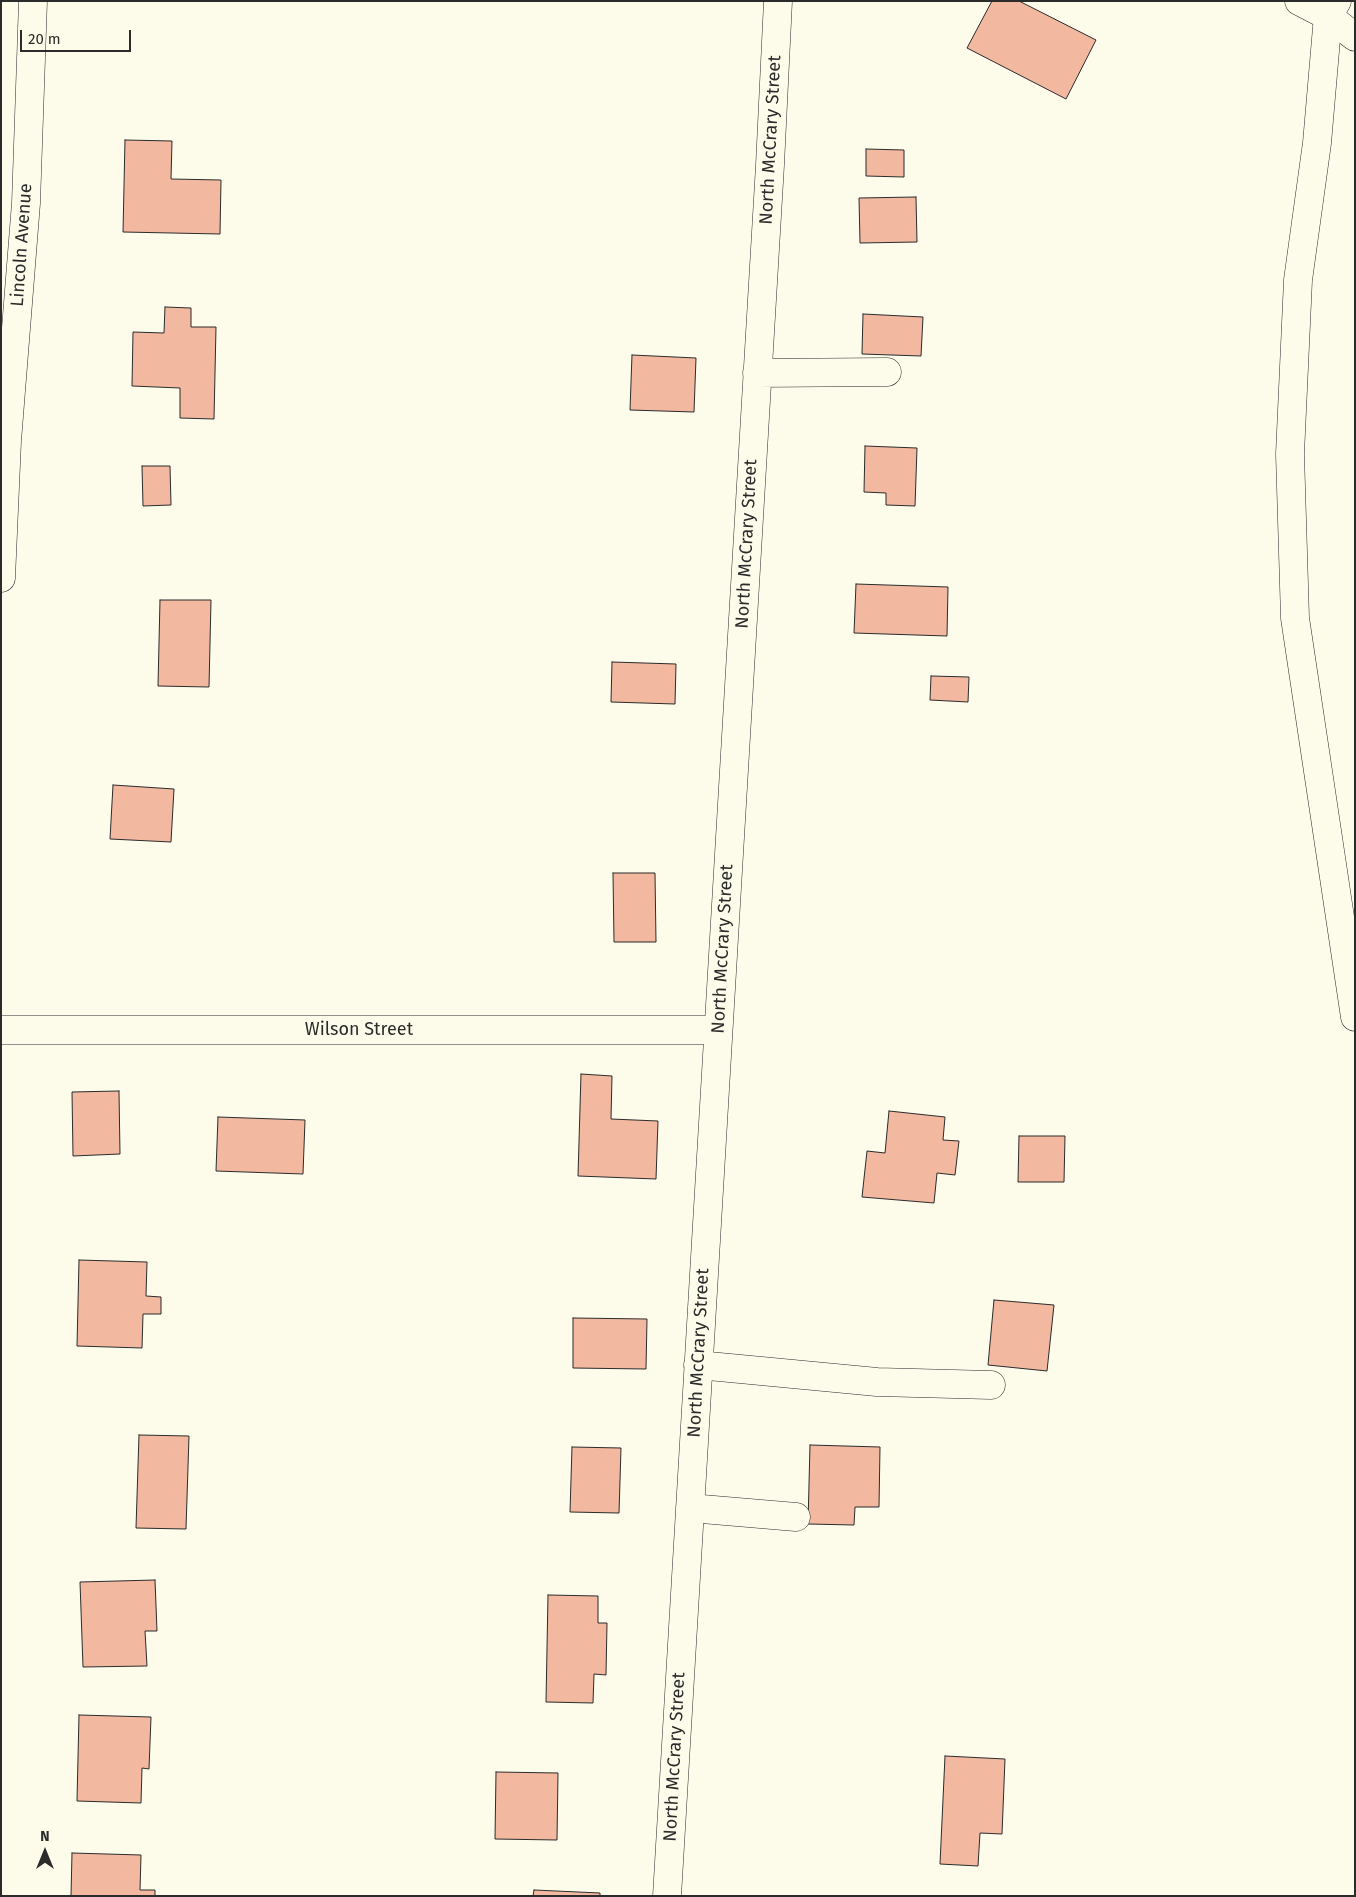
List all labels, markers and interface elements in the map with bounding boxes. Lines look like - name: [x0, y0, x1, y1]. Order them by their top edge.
- scale bar: [22, 20, 134, 52]
- text: 20 m: [28, 30, 61, 48]
- street label: North McCrary Street: [756, 55, 786, 225]
- street label: Lincoln Avenue: [7, 183, 37, 307]
- street label: North McCrary Street: [732, 459, 762, 629]
- street label: North McCrary Street: [708, 864, 738, 1034]
- street label: Wilson Street: [305, 1019, 413, 1041]
- street label: North McCrary Street: [684, 1268, 714, 1438]
- street label: North McCrary Street: [660, 1672, 690, 1842]
- north arrow: [20, 1827, 70, 1877]
- text: N: [40, 1828, 50, 1845]

